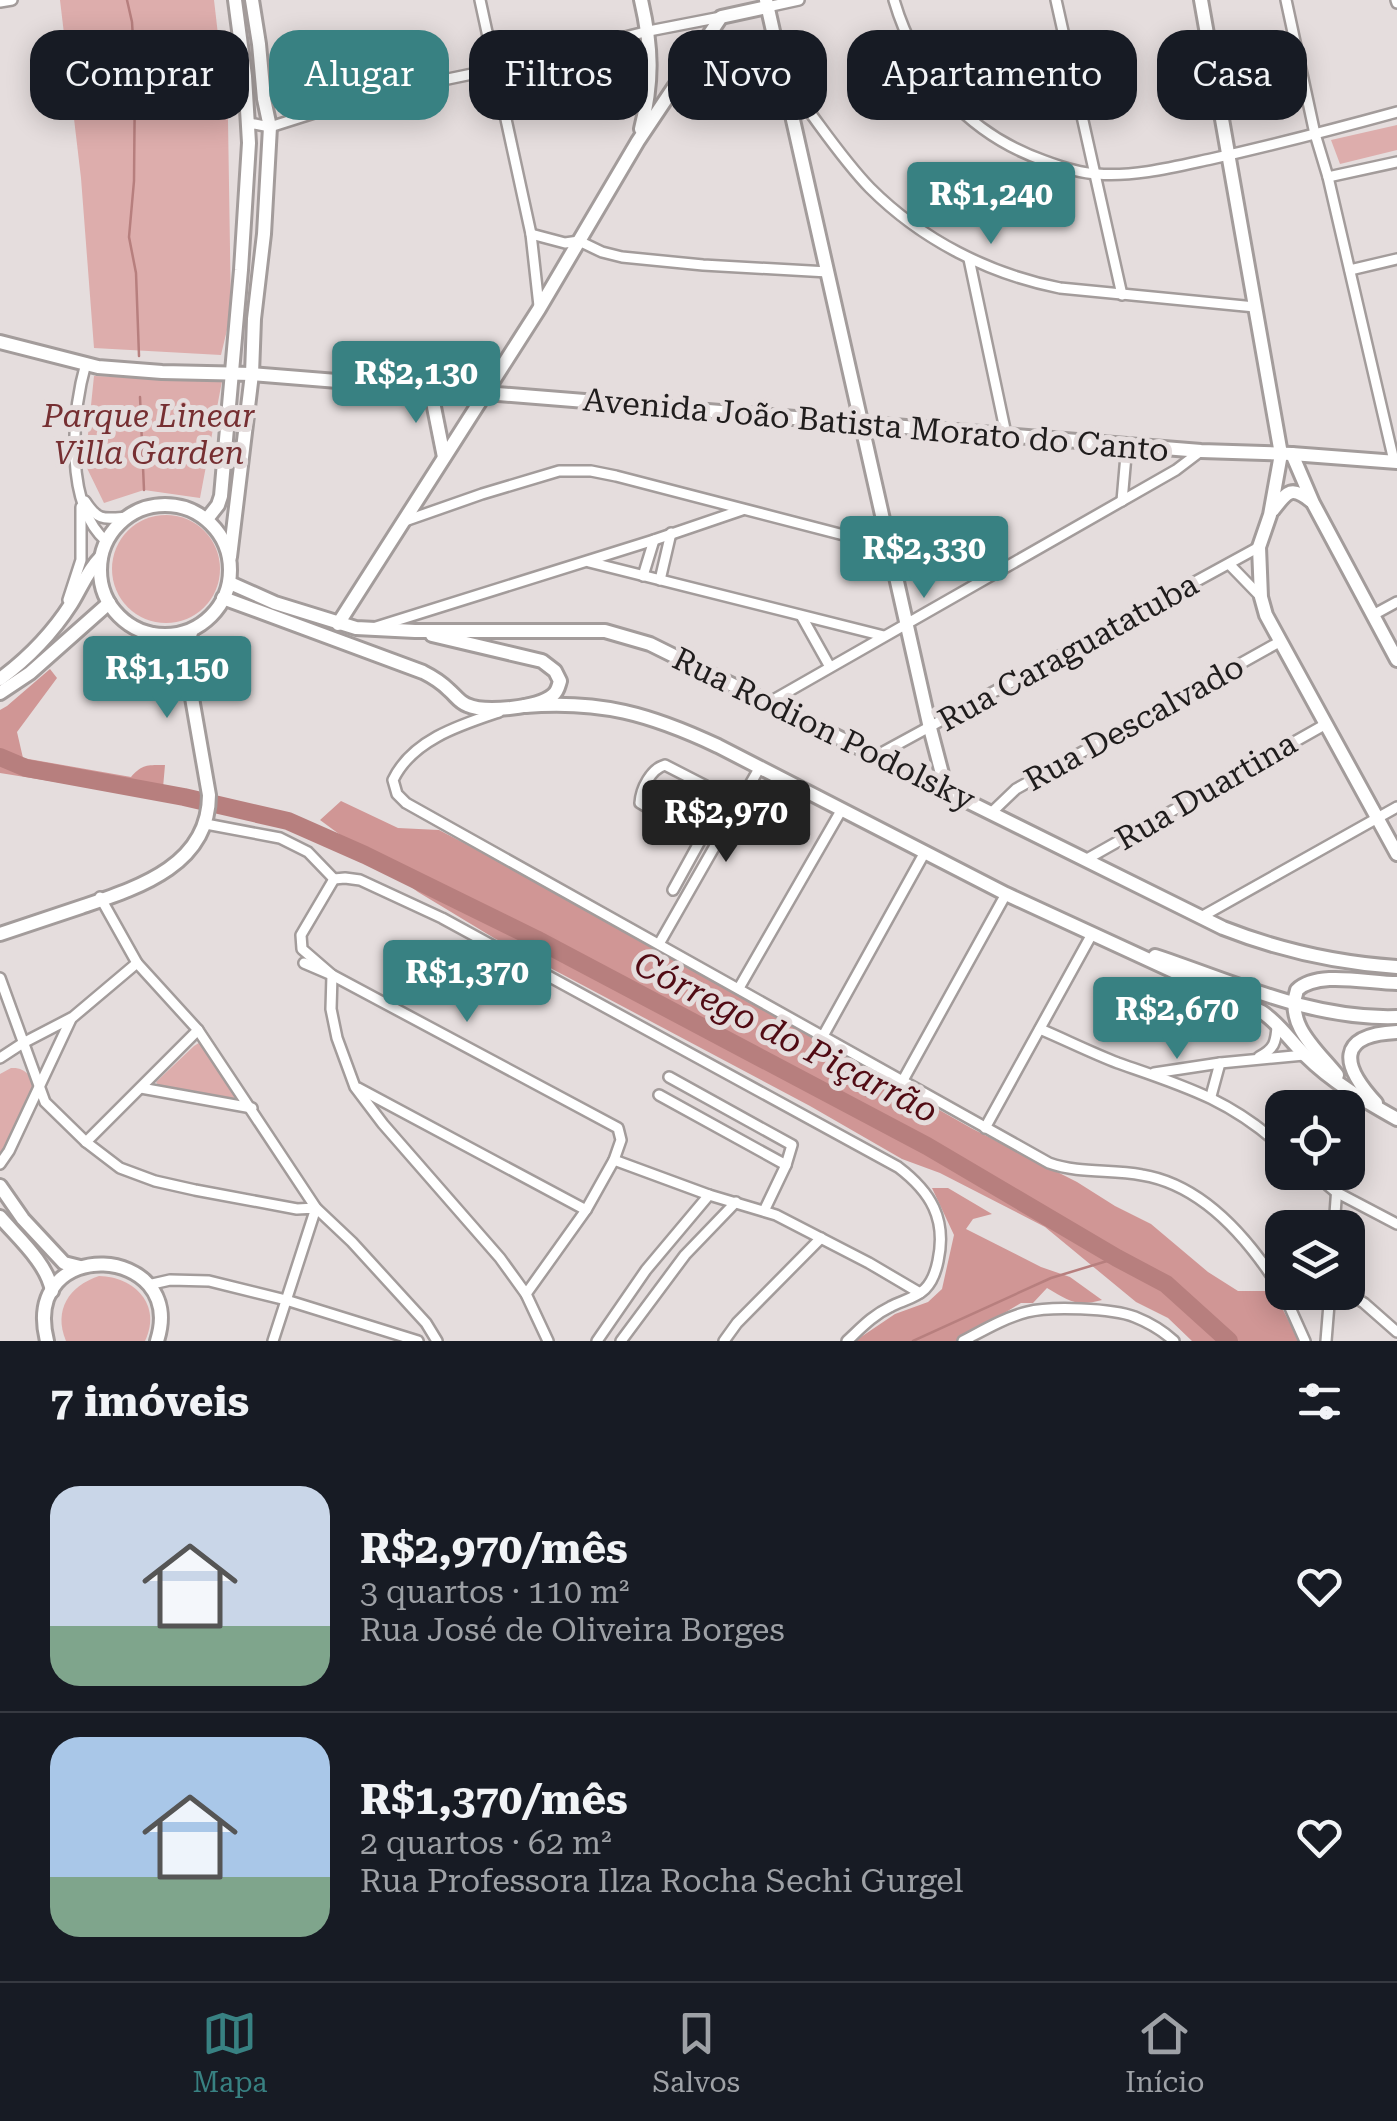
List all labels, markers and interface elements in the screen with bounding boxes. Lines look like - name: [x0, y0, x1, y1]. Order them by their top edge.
- chip: Comprar: [30, 30, 249, 120]
- chip: Alugar: [269, 30, 449, 120]
- chip: Filtros: [469, 30, 648, 120]
- chip: Novo: [668, 30, 827, 120]
- chip: Apartamento: [847, 30, 1137, 120]
- chip: Casa: [1157, 30, 1307, 120]
- pin: R$1,240: [899, 162, 1083, 247]
- text: R$1,240: [929, 175, 1053, 213]
- pin: R$2,130: [324, 341, 508, 426]
- text: R$2,130: [354, 354, 478, 392]
- street label: Avenida João Batista Morato do Canto: [582, 380, 1170, 470]
- park label: Parque Linear Villa Garden: [42, 397, 255, 472]
- pin: R$2,330: [832, 516, 1016, 601]
- text: R$2,330: [862, 529, 986, 567]
- street label: Rua Caraguatatuba: [932, 565, 1204, 739]
- pin: R$1,150: [75, 636, 259, 721]
- street label: Rua Rodion Podolsky: [667, 639, 981, 819]
- street label: Rua Descalvado: [1018, 647, 1250, 799]
- text: R$1,150: [105, 649, 229, 687]
- street label: Rua Duartina: [1109, 724, 1303, 858]
- pin: R$2,970: [634, 780, 818, 865]
- text: R$2,970: [664, 793, 788, 831]
- pin: R$1,370: [375, 940, 559, 1025]
- water label: Córrego do Piçarrão: [627, 943, 944, 1132]
- text: R$1,370: [405, 953, 529, 991]
- pin: R$2,670: [1085, 977, 1269, 1062]
- text: R$2,670: [1115, 990, 1239, 1028]
- map controls: [1265, 1090, 1365, 1310]
- button: locate: [1265, 1090, 1365, 1190]
- button: layers: [1265, 1210, 1365, 1310]
- icon: filters: [1292, 1374, 1347, 1429]
- text: 7 imóveis: [50, 1377, 249, 1426]
- text: R$2,970/mês: [360, 1524, 628, 1573]
- icon: home: [130, 1526, 250, 1646]
- icon: heart: [1292, 1559, 1347, 1614]
- text: 3 quartos · 110 m²: [360, 1573, 629, 1611]
- text: Rua José de Oliveira Borges: [360, 1611, 785, 1649]
- text: R$1,370/mês: [360, 1775, 628, 1824]
- icon: home: [130, 1777, 250, 1897]
- icon: heart: [1292, 1810, 1347, 1865]
- text: 2 quartos · 62 m²: [360, 1824, 612, 1862]
- text: Rua Professora Ilza Rocha Sechi Gurgel: [360, 1862, 963, 1900]
- tab: Mapa: [193, 2006, 267, 2099]
- tab: Salvos: [652, 2006, 740, 2099]
- tab: Início: [1125, 2006, 1204, 2099]

